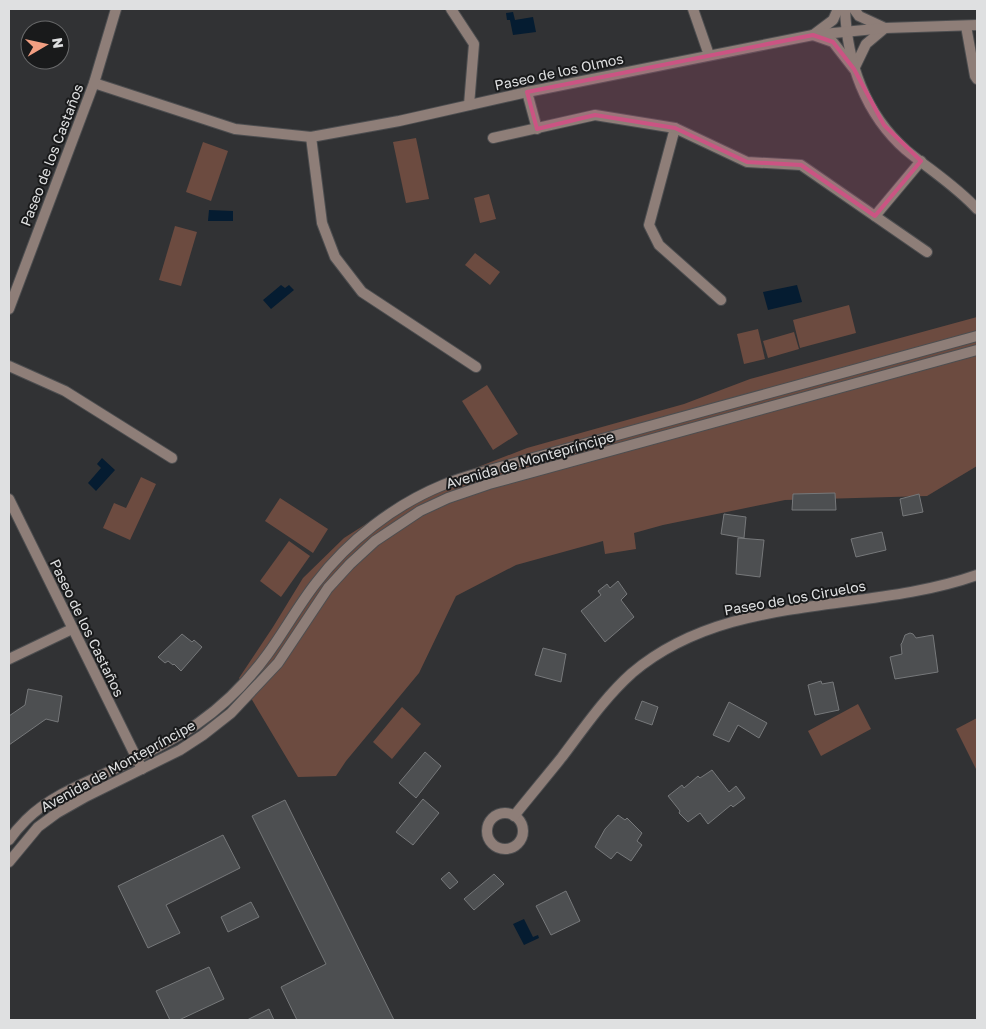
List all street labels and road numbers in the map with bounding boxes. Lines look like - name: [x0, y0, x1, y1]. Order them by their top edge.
- street label: Paseo de los Olmos: [493, 50, 625, 93]
- street label: Paseo de los Castaños: [17, 81, 87, 228]
- street label: Avenida de Montepríncipe: [444, 427, 616, 492]
- street label: Paseo de los Castaños: [47, 556, 128, 699]
- street label: Paseo de los Ciruelos: [723, 577, 867, 618]
- street label: Avenida de Montepríncipe: [38, 716, 198, 815]

